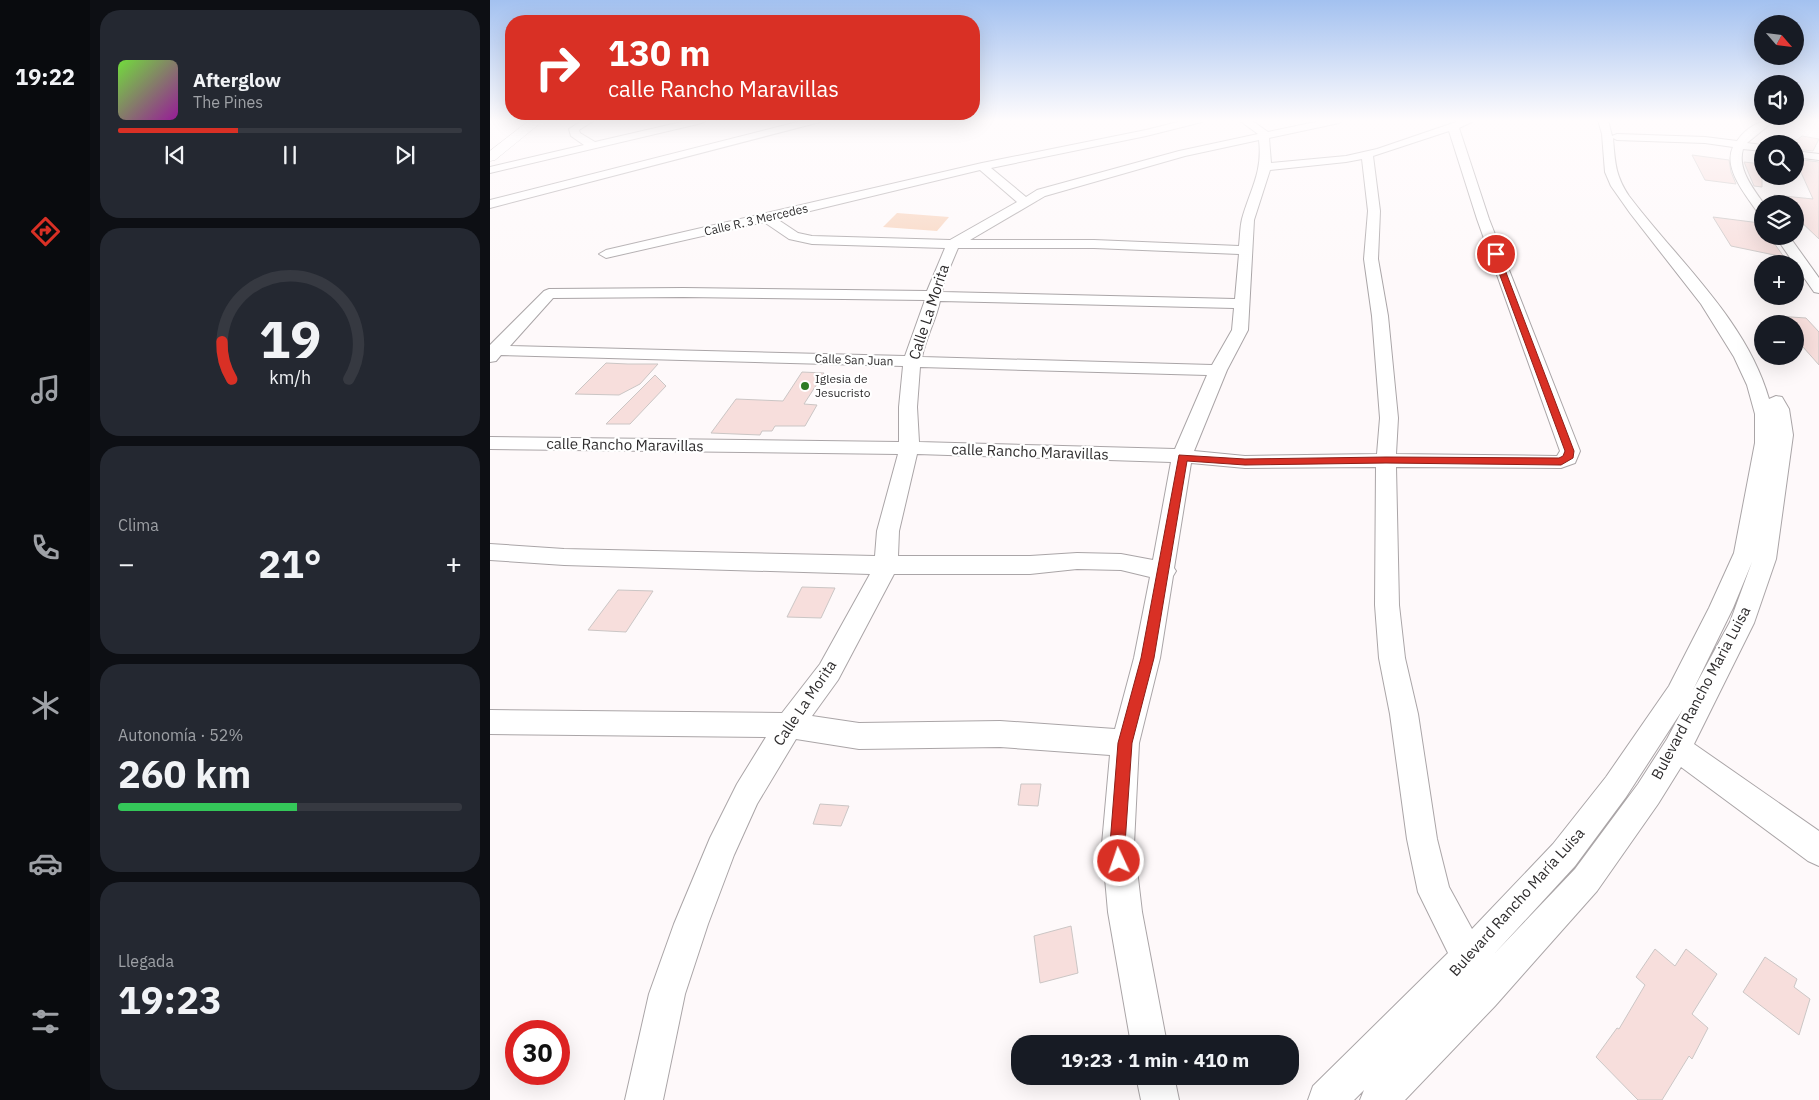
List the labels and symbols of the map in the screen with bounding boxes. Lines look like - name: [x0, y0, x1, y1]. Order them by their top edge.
- north arrow: [1754, 15, 1804, 65]
- street label: Calle R. 3 Mercedes: [702, 200, 809, 239]
- pin: [1475, 233, 1517, 275]
- street label: Calle La Morita: [904, 262, 953, 362]
- street label: Calle San Juan: [814, 351, 894, 368]
- place label: Iglesia de Jesucristo: [815, 371, 871, 400]
- marker: Iglesia de Jesucristo: [799, 380, 811, 392]
- street label: calle Rancho Maravillas: [546, 434, 704, 455]
- street label: calle Rancho Maravillas: [951, 439, 1109, 464]
- street label: Bulevard Rancho Maria Luisa: [1647, 603, 1754, 783]
- street label: Calle La Morita: [769, 656, 840, 749]
- street label: Bulevard Rancho María Luisa: [1445, 823, 1588, 980]
- position arrow: [1092, 834, 1144, 886]
- speed limit sign: 30: [505, 1020, 570, 1085]

